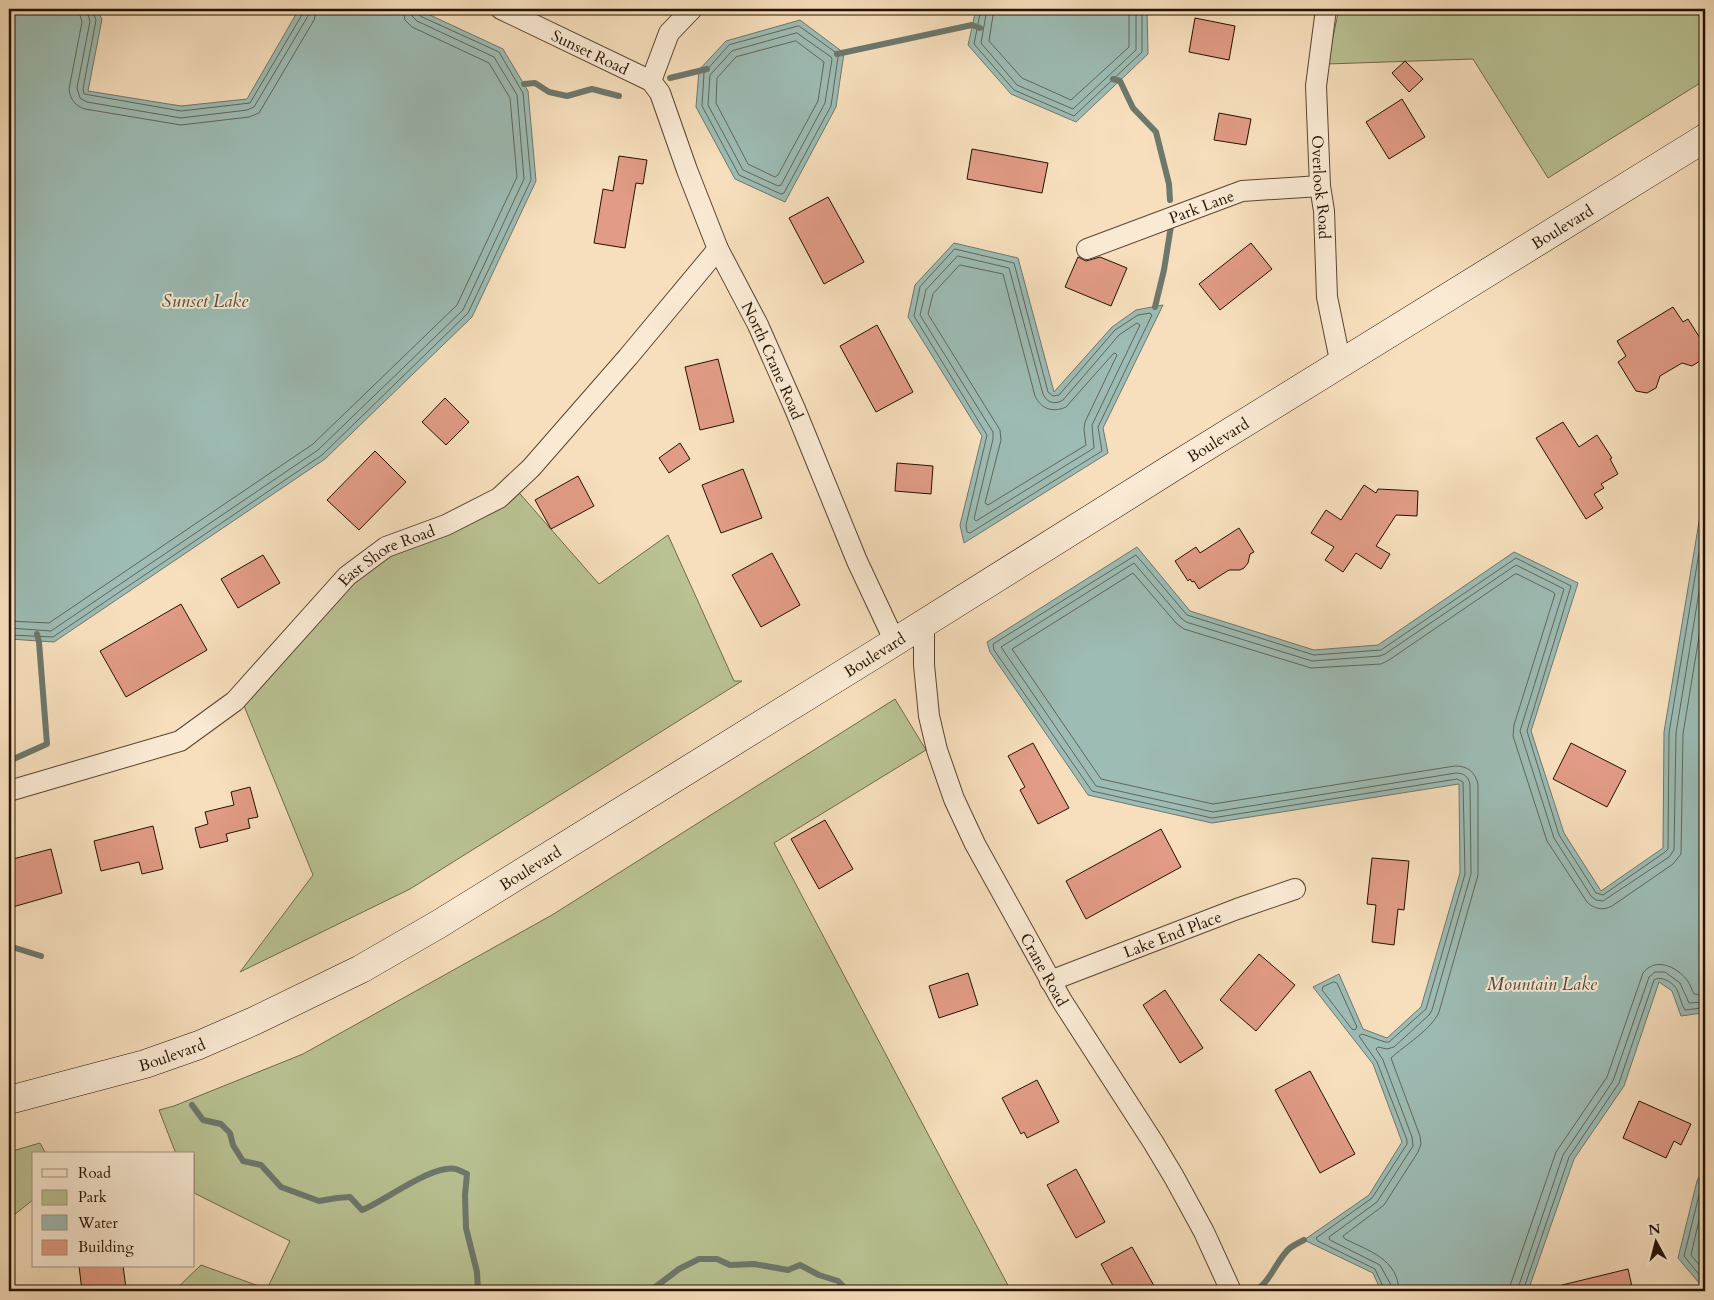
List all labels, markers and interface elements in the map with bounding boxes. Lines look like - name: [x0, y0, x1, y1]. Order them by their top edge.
- street label: Sunset Road: [548, 25, 632, 81]
- street label: Overlook Road: [1306, 135, 1335, 240]
- street label: Park Lane: [1166, 185, 1237, 229]
- street label: Boulevard: [1527, 200, 1598, 255]
- water label: Sunset Lake: [162, 289, 249, 314]
- street label: North Crane Road: [736, 298, 808, 423]
- street label: Boulevard: [1183, 413, 1254, 468]
- street label: East Shore Road: [333, 520, 439, 591]
- street label: Boulevard: [840, 627, 910, 683]
- street label: Boulevard: [495, 841, 566, 896]
- street label: Lake End Place: [1120, 906, 1225, 964]
- street label: Crane Road: [1014, 929, 1073, 1011]
- water label: Mountain Lake: [1487, 972, 1598, 997]
- street label: Boulevard: [136, 1033, 209, 1077]
- legend: [32, 1152, 195, 1268]
- text: Road: [78, 1163, 111, 1183]
- text: Park: [78, 1187, 107, 1207]
- text: Water: [77, 1213, 119, 1233]
- north arrow: [1632, 1218, 1682, 1268]
- text: N: [1647, 1219, 1662, 1240]
- text: Building: [78, 1237, 134, 1257]

